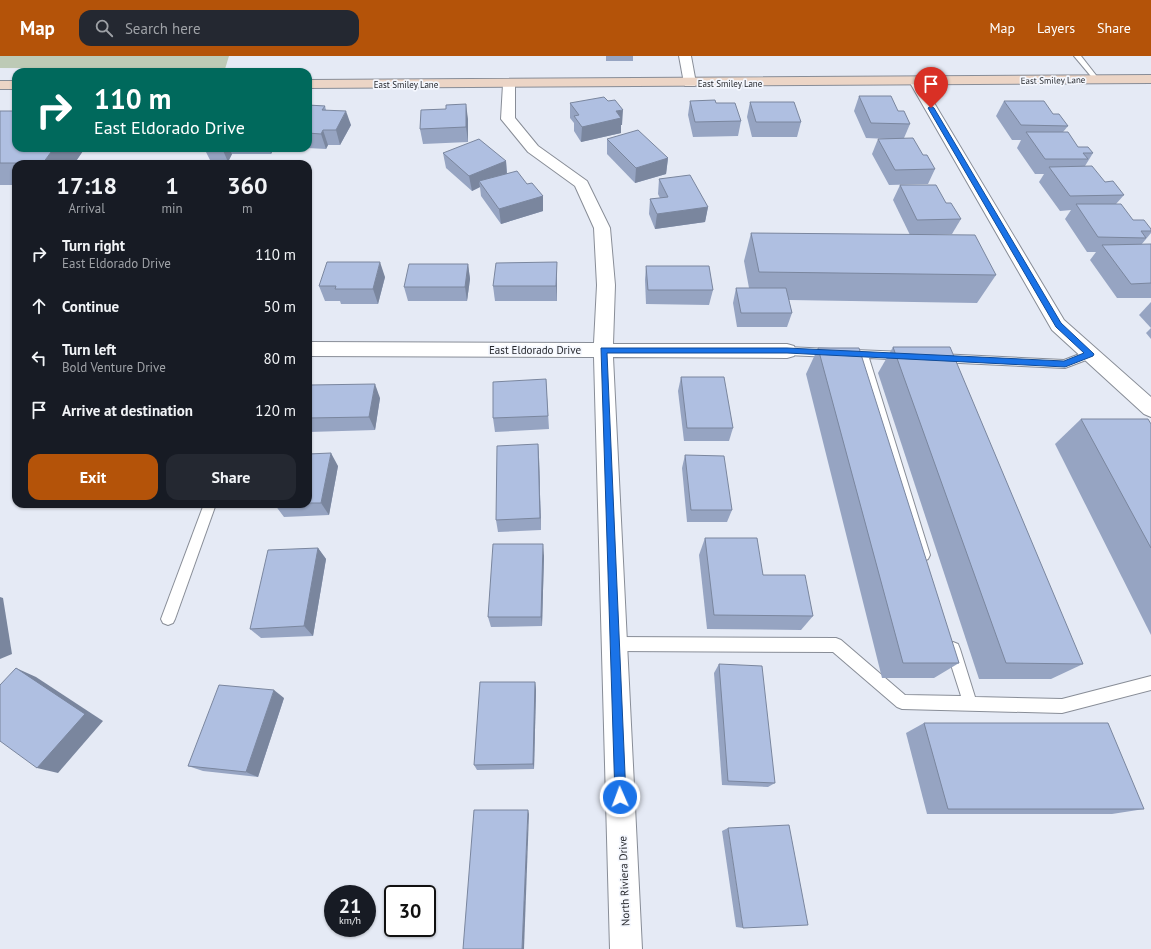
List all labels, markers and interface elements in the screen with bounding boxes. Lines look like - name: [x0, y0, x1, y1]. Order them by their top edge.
- search box: [79, 10, 359, 46]
- text: Map: [20, 16, 55, 40]
- icon: search: [93, 17, 115, 39]
- text: Search here: [125, 19, 201, 38]
- text: Map: [989, 19, 1015, 37]
- text: Layers: [1037, 19, 1075, 37]
- text: Share: [1097, 19, 1131, 37]
- pin: [914, 67, 948, 108]
- icon: arrive: [920, 73, 942, 95]
- street label: East Smiley Lane: [1021, 74, 1086, 86]
- street label: East Smiley Lane: [698, 78, 763, 89]
- street label: East Smiley Lane: [374, 79, 439, 90]
- text: 110 m: [94, 80, 171, 117]
- icon: right: [28, 84, 80, 136]
- text: East Eldorado Drive: [94, 116, 245, 139]
- text: 17:18: [56, 170, 117, 201]
- text: 1: [165, 170, 179, 201]
- text: 360: [227, 170, 268, 201]
- text: Arrival: [69, 200, 105, 217]
- text: min: [161, 200, 183, 217]
- text: m: [242, 200, 253, 217]
- text: Turn right: [62, 236, 125, 255]
- icon: right: [28, 243, 50, 265]
- text: 110 m: [255, 245, 296, 264]
- text: East Eldorado Drive: [62, 255, 171, 272]
- icon: ahead: [28, 295, 50, 317]
- text: Continue: [62, 297, 119, 316]
- text: 50 m: [263, 297, 296, 316]
- text: Turn left: [62, 340, 116, 359]
- street label: East Eldorado Drive: [489, 343, 581, 357]
- icon: left: [28, 347, 50, 369]
- text: 80 m: [263, 349, 296, 368]
- text: Bold Venture Drive: [62, 359, 166, 376]
- icon: arrive: [28, 399, 50, 421]
- text: Arrive at destination: [62, 401, 193, 420]
- text: 120 m: [255, 401, 296, 420]
- button: Exit: [28, 454, 158, 500]
- button: Share: [166, 454, 296, 500]
- position arrow: [599, 776, 641, 818]
- street label: North Riviera Drive: [615, 835, 633, 926]
- speed limit sign: 30: [384, 885, 436, 937]
- text: 21: [339, 893, 361, 919]
- text: km/h: [339, 914, 361, 927]

